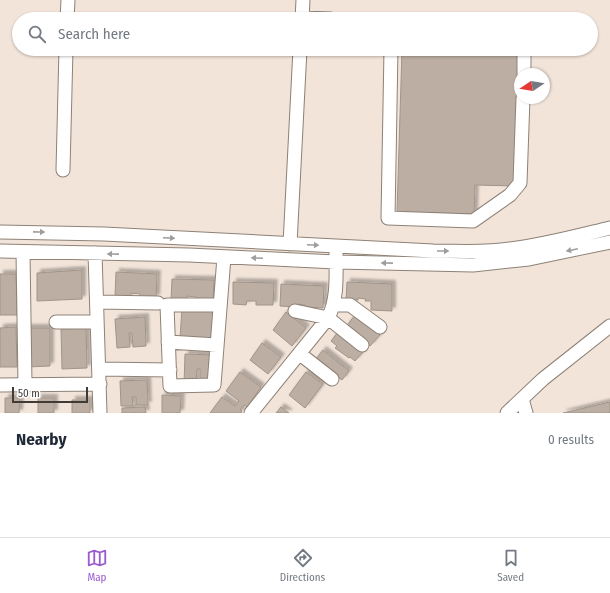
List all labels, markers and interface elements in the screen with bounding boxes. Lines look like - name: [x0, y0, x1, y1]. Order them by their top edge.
- search box: [12, 12, 598, 56]
- icon: search: [26, 23, 48, 45]
- text: Search here: [58, 25, 130, 43]
- north arrow: [514, 68, 550, 104]
- one-way arrow: [33, 229, 46, 235]
- one-way arrow: [163, 234, 175, 241]
- one-way arrow: [307, 241, 319, 248]
- one-way arrow: [566, 247, 578, 253]
- one-way arrow: [437, 248, 450, 254]
- one-way arrow: [106, 251, 119, 257]
- one-way arrow: [251, 255, 263, 262]
- one-way arrow: [380, 260, 393, 266]
- scale bar: [12, 385, 88, 404]
- text: 50 m: [18, 387, 40, 400]
- text: Nearby: [16, 429, 67, 450]
- text: 0 results: [548, 432, 594, 447]
- tab: Map: [86, 547, 108, 584]
- tab: Directions: [280, 547, 325, 584]
- tab: Saved: [497, 547, 524, 584]

